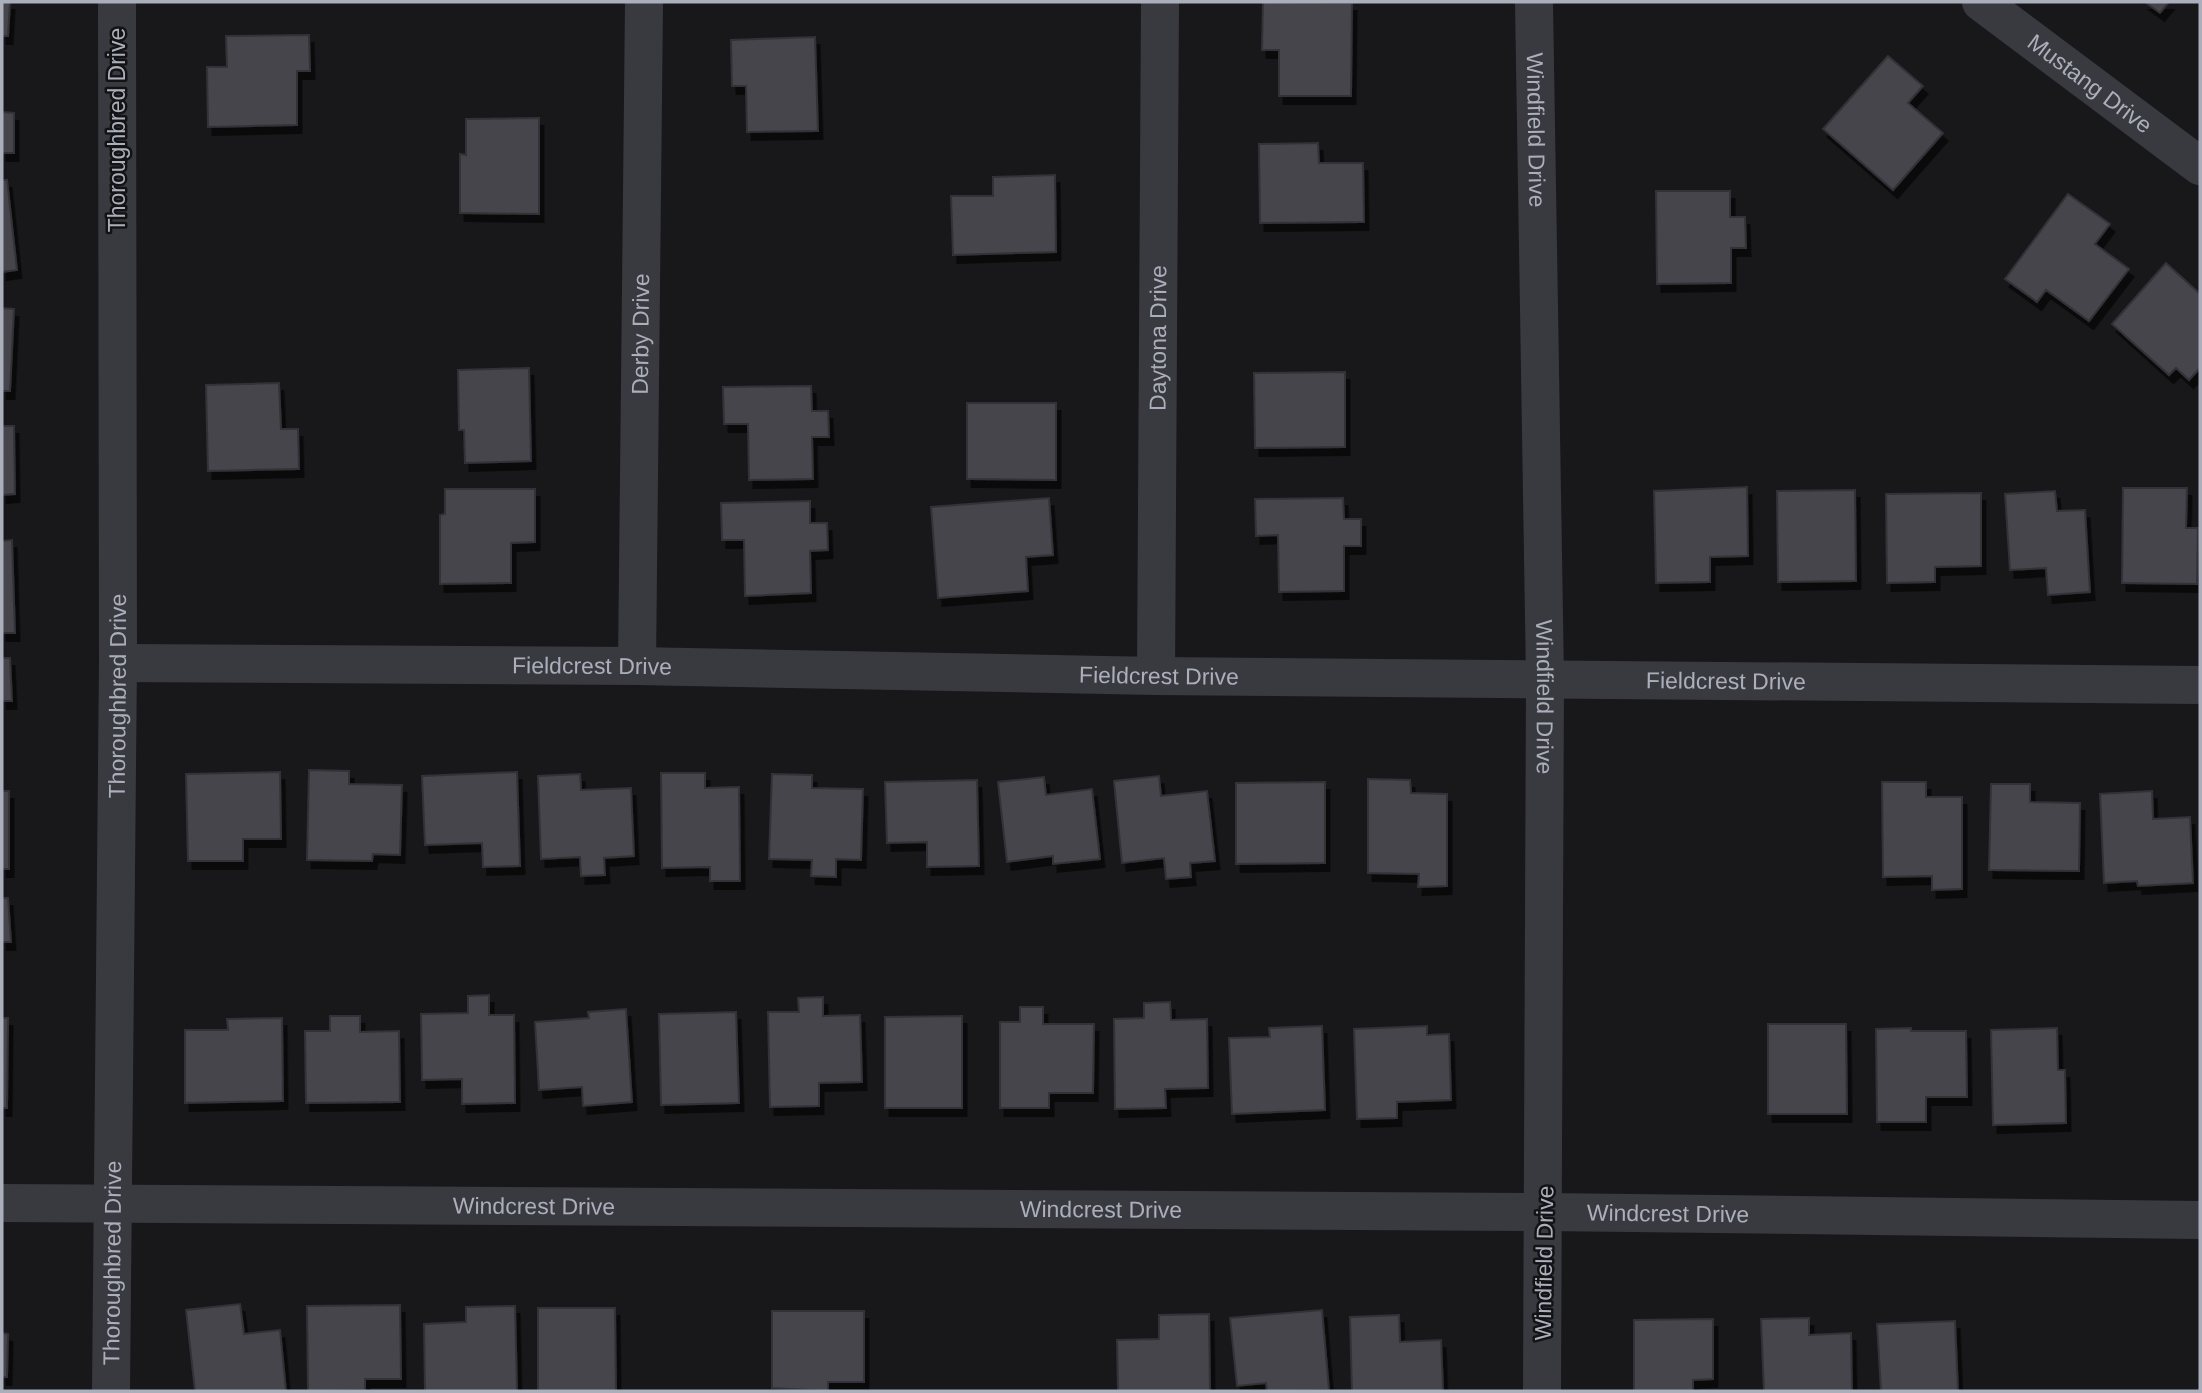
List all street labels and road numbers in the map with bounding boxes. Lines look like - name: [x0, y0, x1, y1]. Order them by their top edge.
- street label: Thoroughbred Drive: [104, 28, 130, 232]
- street label: Mustang Drive: [2023, 29, 2157, 138]
- street label: Windfield Drive: [1522, 52, 1550, 208]
- street label: Daytona Drive: [1145, 265, 1171, 411]
- street label: Derby Drive: [627, 273, 654, 395]
- street label: Thoroughbred Drive: [104, 594, 131, 798]
- street label: Windfield Drive: [1531, 619, 1558, 774]
- street label: Fieldcrest Drive: [512, 652, 672, 680]
- street label: Fieldcrest Drive: [1079, 662, 1239, 690]
- street label: Fieldcrest Drive: [1646, 667, 1806, 695]
- street label: Thoroughbred Drive: [98, 1161, 126, 1365]
- street label: Windfield Drive: [1530, 1185, 1558, 1341]
- street label: Windcrest Drive: [453, 1193, 615, 1220]
- street label: Windcrest Drive: [1020, 1196, 1182, 1223]
- street label: Windcrest Drive: [1587, 1200, 1749, 1227]

